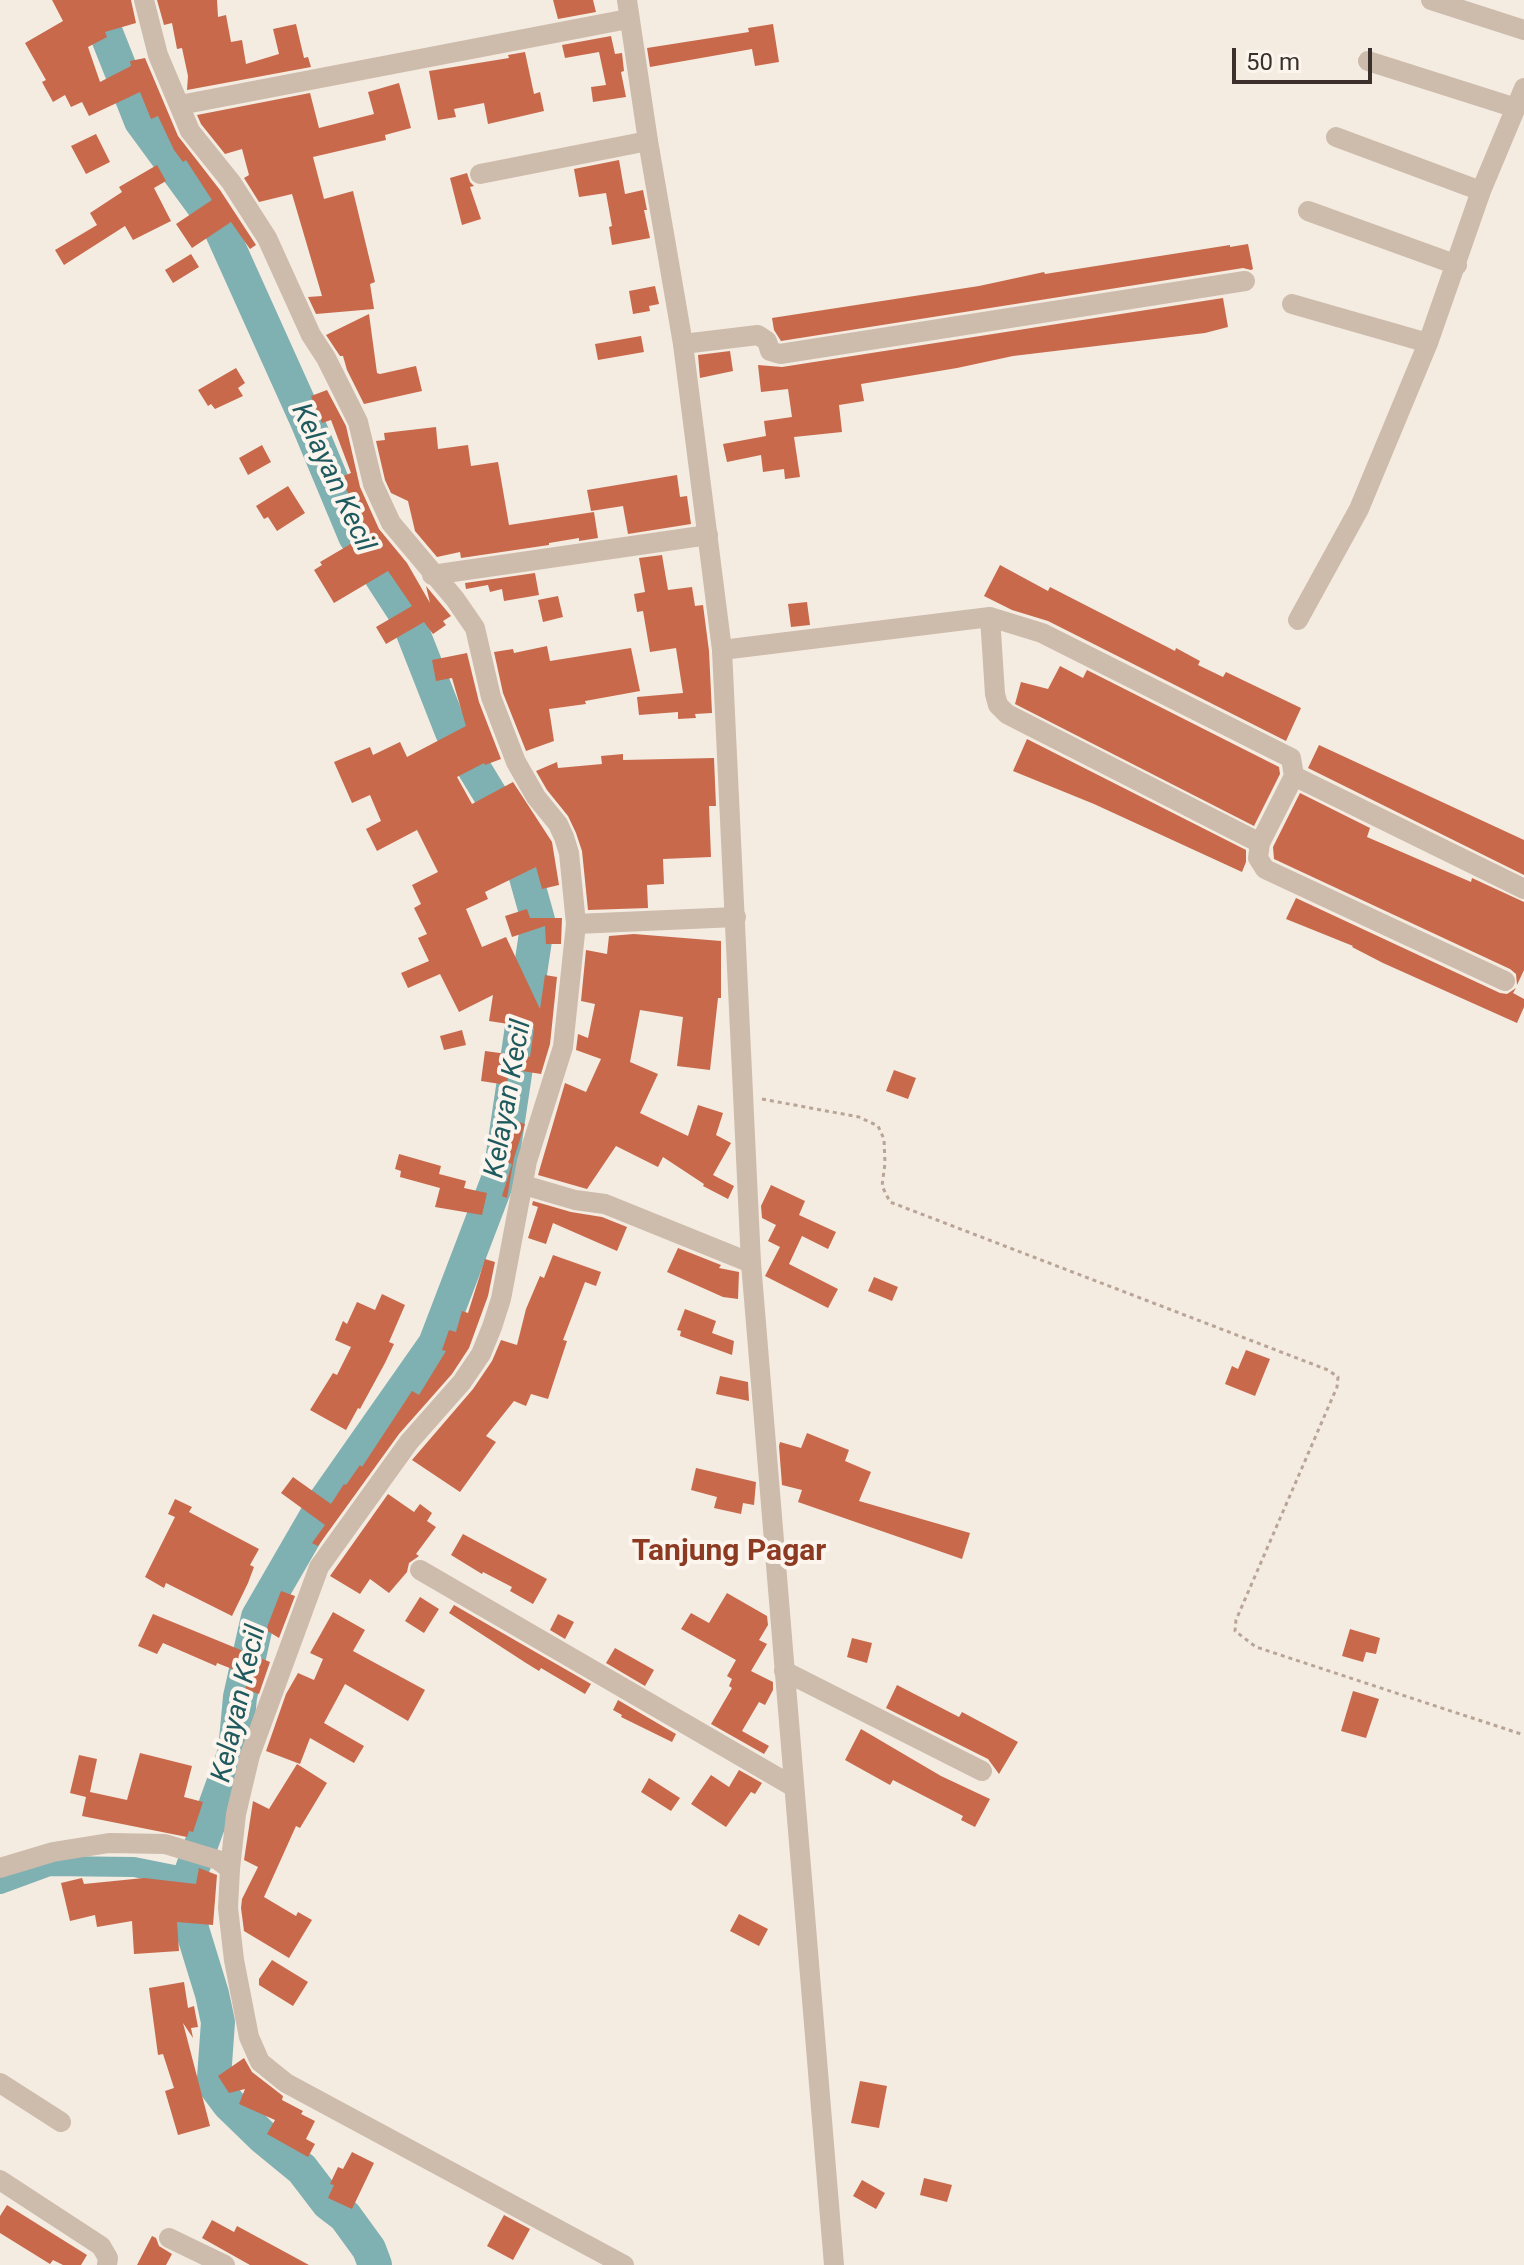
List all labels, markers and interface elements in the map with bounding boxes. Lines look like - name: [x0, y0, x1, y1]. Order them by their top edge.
- scale bar: [1236, 32, 1376, 82]
- text: 50 m: [1246, 48, 1300, 76]
- water label: Kelayan Kecil: [283, 398, 381, 558]
- water label: Kelayan Kecil: [479, 1017, 539, 1181]
- district label: Tanjung Pagar: [632, 1534, 826, 1570]
- water label: Kelayan Kecil: [206, 1622, 274, 1786]

